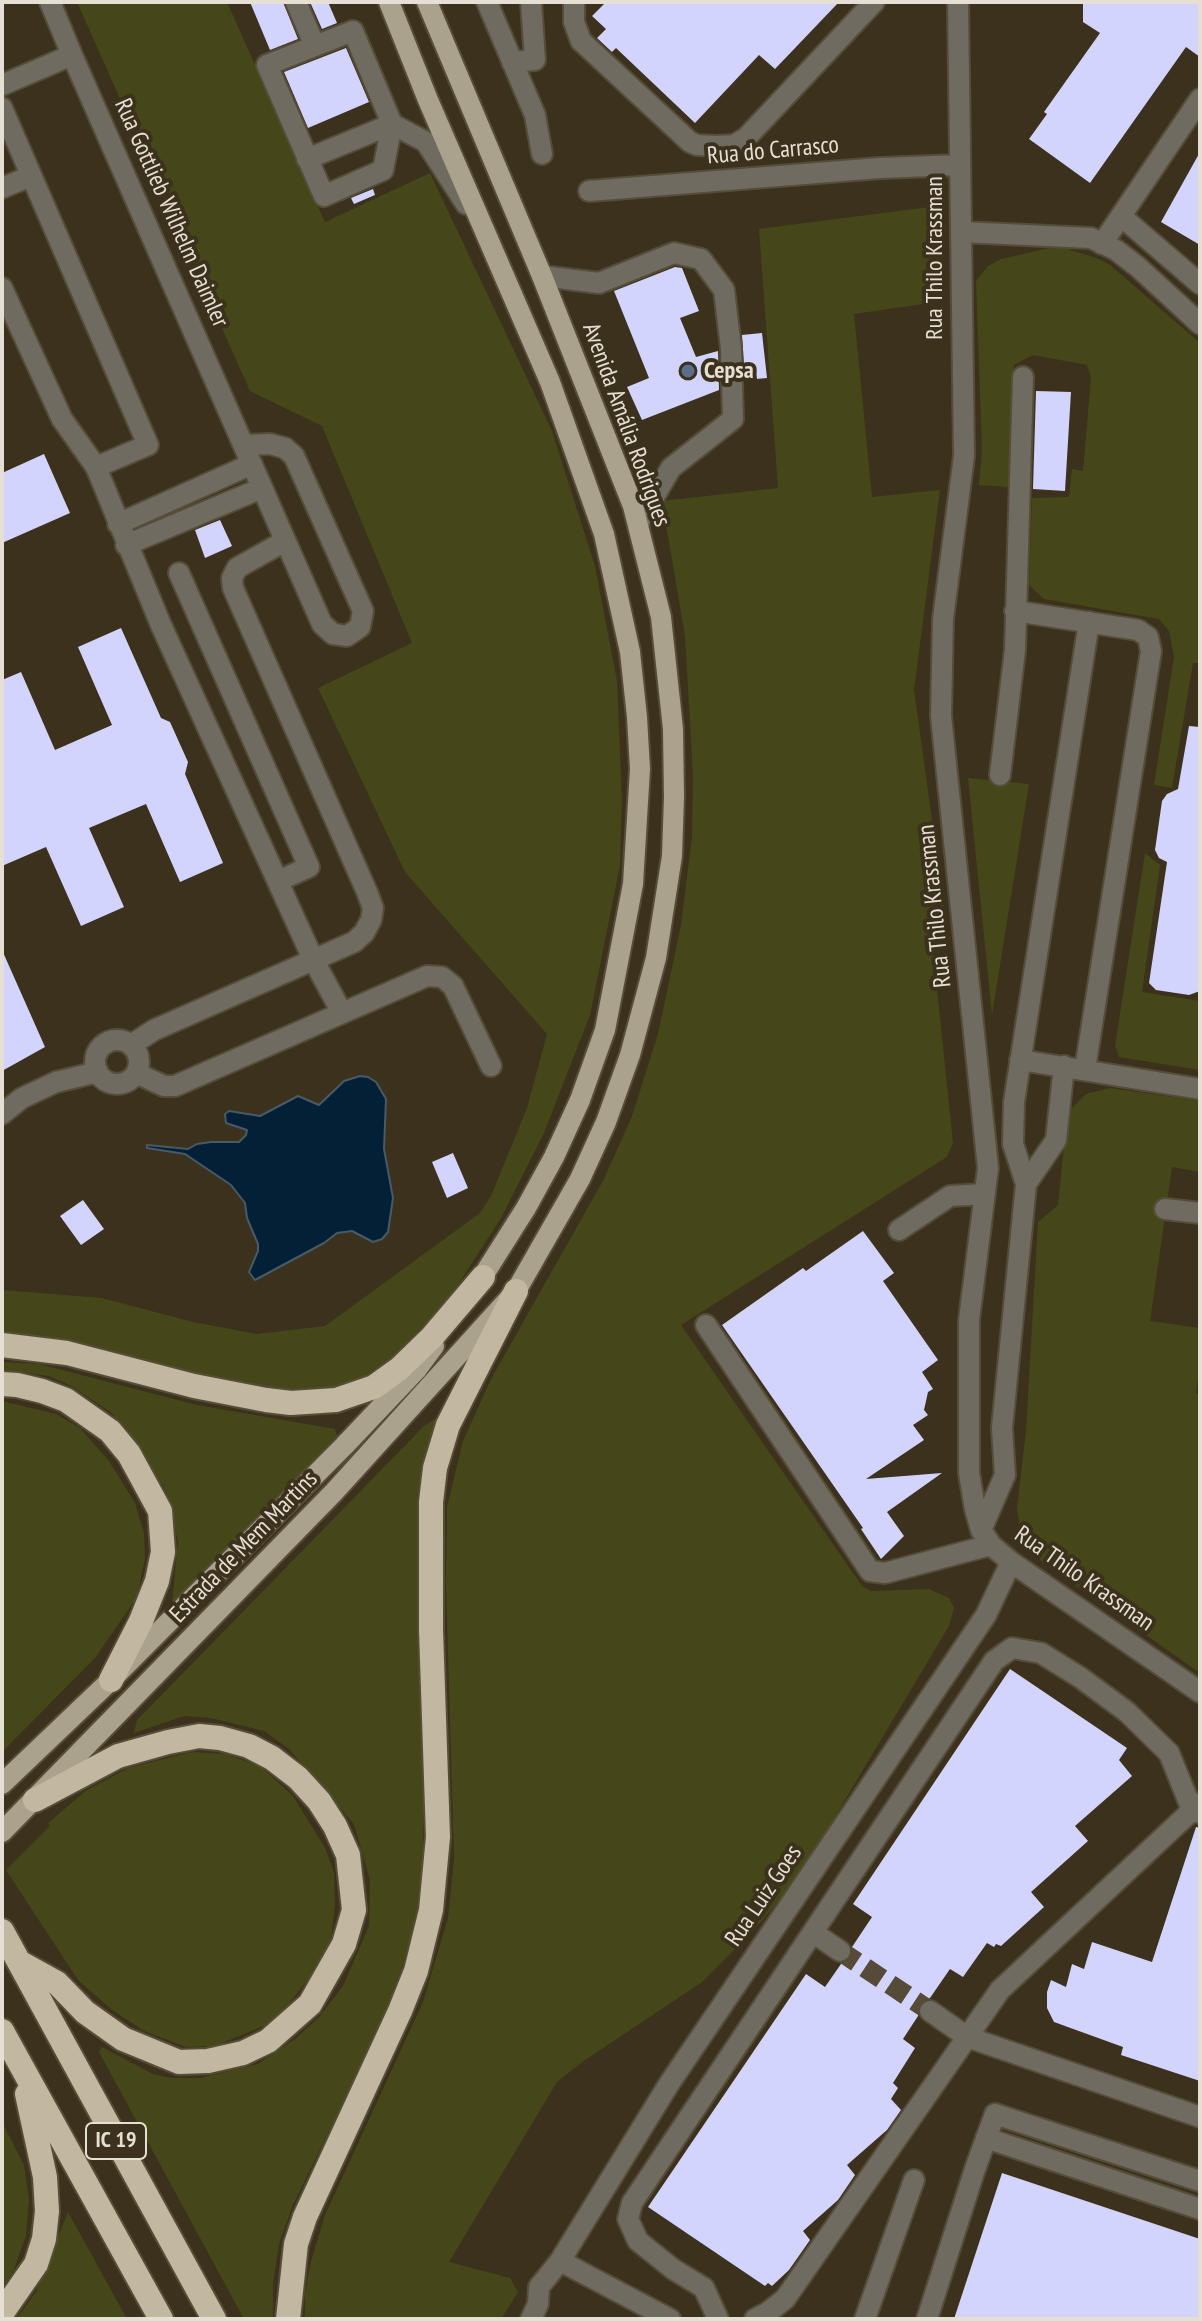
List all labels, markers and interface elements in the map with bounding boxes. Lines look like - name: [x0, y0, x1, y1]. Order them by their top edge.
- street label: Rua Gottlieb Wilhelm Daimler: [108, 94, 234, 332]
- street label: Rua do Carrasco: [706, 131, 840, 171]
- street label: Rua Thilo Krassman: [921, 176, 949, 340]
- street label: Avenida Amália Rodrigues: [576, 319, 676, 531]
- place label: Cepsa: [704, 357, 754, 385]
- marker: Cepsa: [679, 362, 697, 380]
- street label: Rua Thilo Krassman: [912, 823, 958, 989]
- street label: Estrada de Mem Martins: [164, 1465, 324, 1629]
- street label: Rua Thilo Krassman: [1009, 1520, 1159, 1638]
- street label: Rua Luiz Goes: [720, 1840, 808, 1952]
- road number: IC 19: [86, 2123, 146, 2159]

